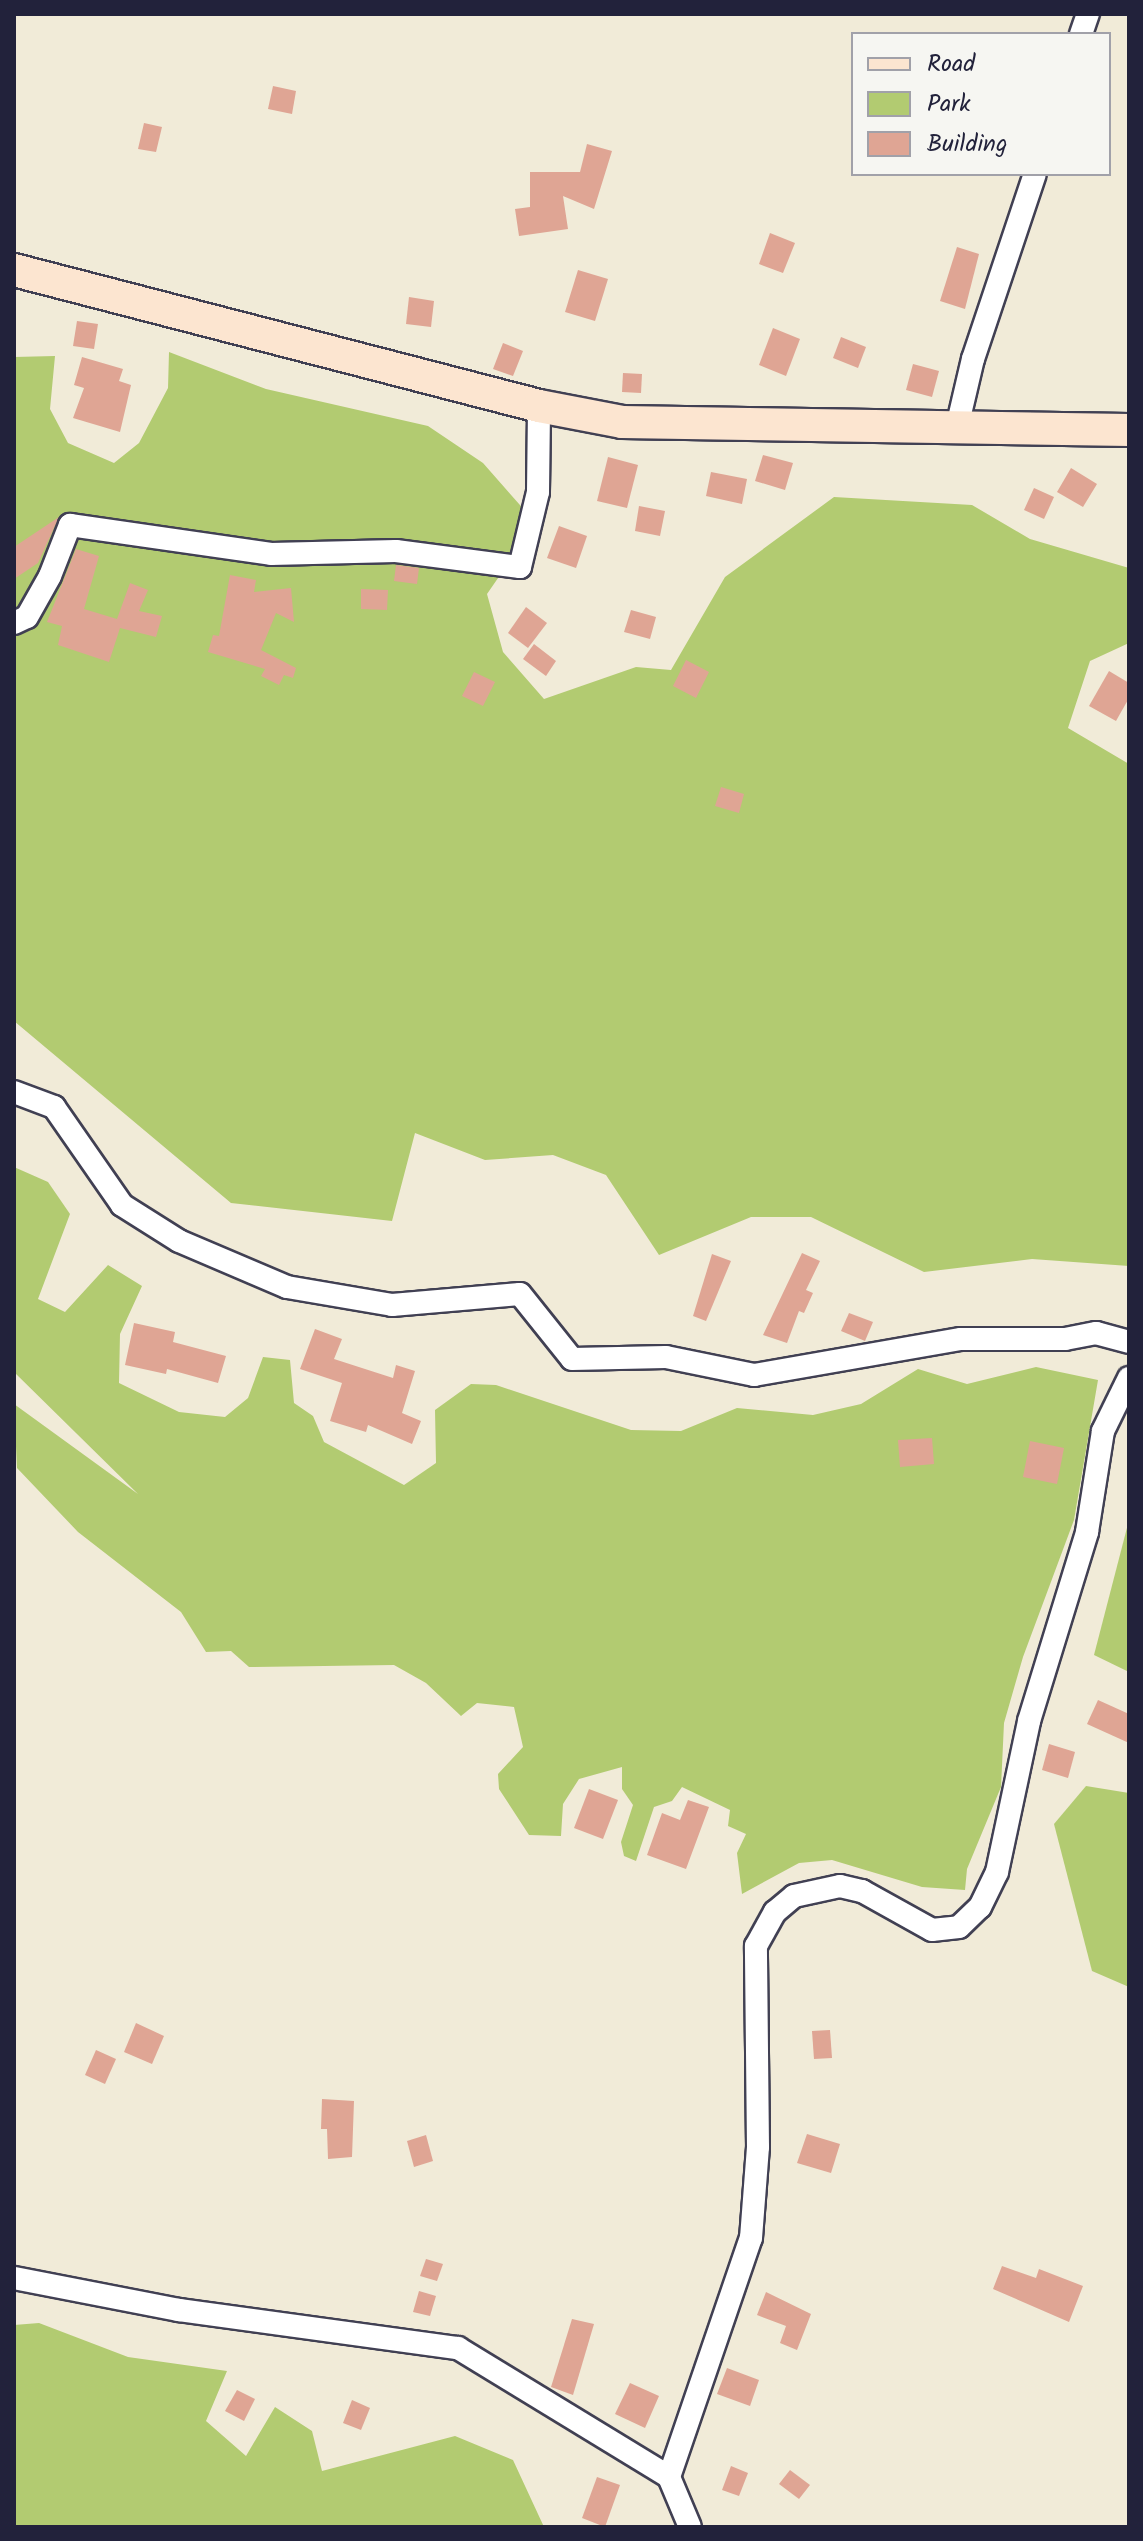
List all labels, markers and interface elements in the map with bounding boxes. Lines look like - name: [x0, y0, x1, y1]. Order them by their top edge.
- legend: [851, 32, 1111, 176]
- text: Road: [927, 45, 975, 84]
- text: Park: [927, 85, 971, 124]
- text: Building: [927, 125, 1007, 164]

